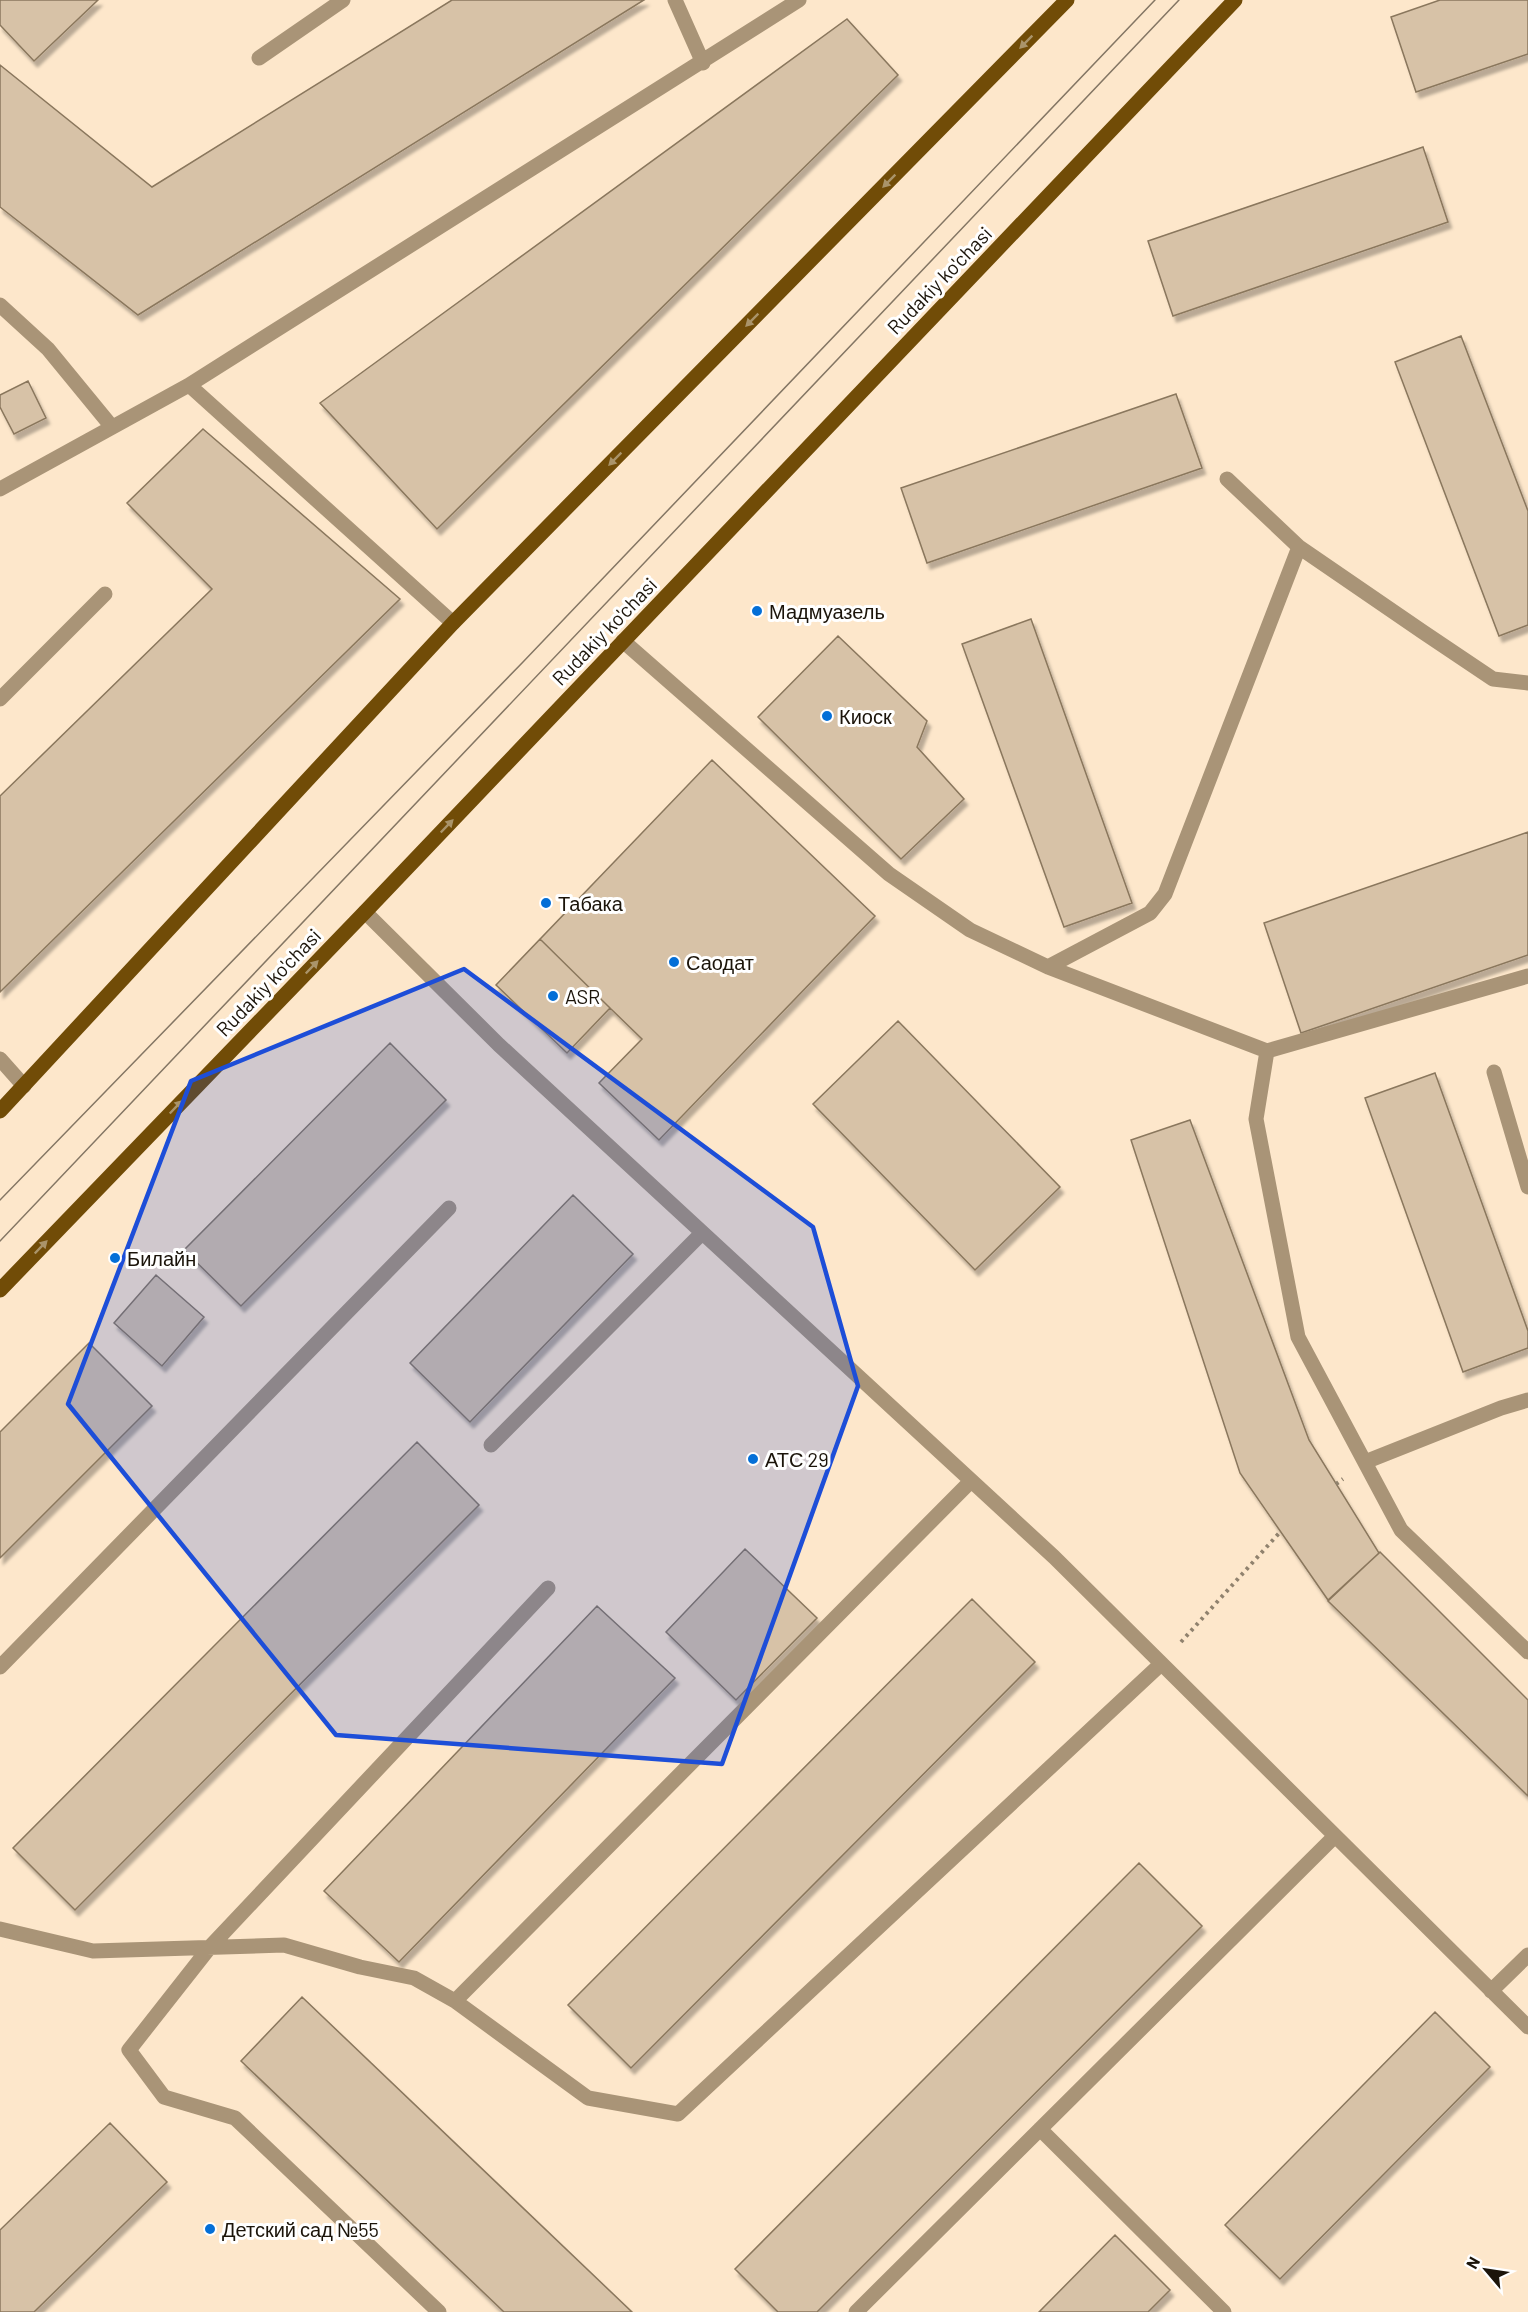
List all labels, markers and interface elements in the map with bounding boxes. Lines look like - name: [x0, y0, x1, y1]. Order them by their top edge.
- one-way arrow: [1019, 34, 1033, 48]
- one-way arrow: [882, 173, 896, 188]
- street label: Rudakiy ko'chasi: [882, 221, 996, 339]
- one-way arrow: [746, 312, 760, 326]
- one-way arrow: [609, 451, 623, 465]
- street label: Rudakiy ko'chasi: [547, 572, 661, 690]
- place label: Мадмуазель: [769, 599, 885, 623]
- marker: Мадмуазель: [750, 604, 764, 618]
- place label: Киоск: [839, 704, 892, 728]
- marker: Киоск: [820, 709, 834, 723]
- one-way arrow: [439, 820, 453, 834]
- place label: Табака: [558, 891, 624, 915]
- marker: Табака: [539, 896, 553, 910]
- street label: Rudakiy ko'chasi: [211, 923, 325, 1041]
- place label: Саодат: [686, 950, 754, 974]
- marker: Саодат: [667, 955, 681, 969]
- one-way arrow: [304, 960, 318, 974]
- place label: ASR: [565, 984, 600, 1008]
- marker: ASR: [546, 989, 560, 1003]
- one-way arrow: [169, 1100, 183, 1115]
- one-way arrow: [33, 1241, 47, 1255]
- place label: Билайн: [127, 1246, 196, 1270]
- marker: Билайн: [108, 1251, 122, 1265]
- place label: АТС 29: [765, 1447, 829, 1471]
- marker: АТС 29: [746, 1452, 760, 1466]
- place label: Детский сад №55: [222, 2217, 379, 2241]
- marker: Детский сад №55: [203, 2222, 217, 2236]
- north arrow: [1456, 2240, 1516, 2300]
- text: N: [1462, 2253, 1483, 2272]

